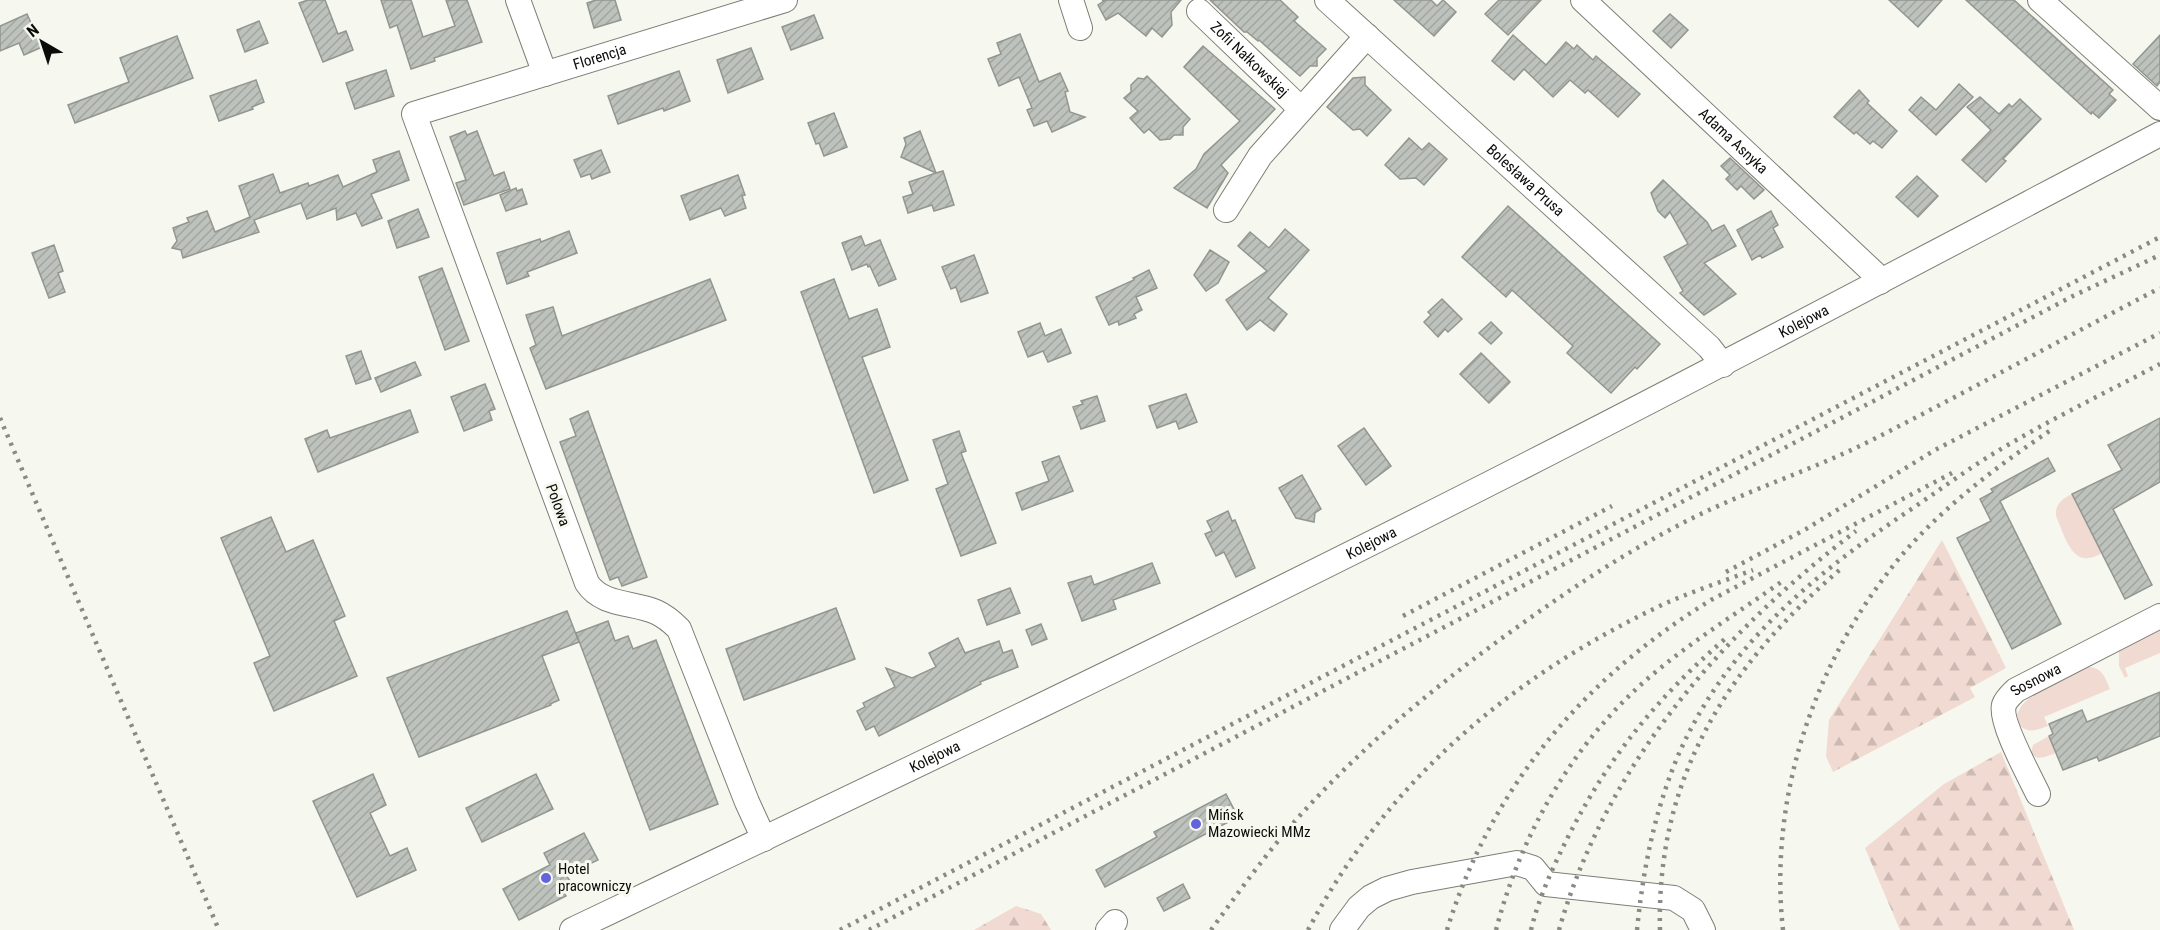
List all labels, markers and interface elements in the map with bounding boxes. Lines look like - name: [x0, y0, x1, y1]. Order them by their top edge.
- north arrow: [12, 12, 72, 72]
- street label: Zofii Nałkowskiej: [1207, 18, 1292, 101]
- text: N: [23, 20, 43, 41]
- street label: Florencja: [571, 40, 628, 74]
- street label: Adama Asnyka: [1695, 104, 1772, 178]
- street label: Bolesława Prusa: [1483, 140, 1568, 220]
- street label: Kolejowa: [1776, 301, 1832, 342]
- street label: Polowa: [542, 481, 574, 529]
- street label: Kolejowa: [1343, 523, 1399, 563]
- street label: Sosnowa: [2006, 659, 2064, 700]
- street label: Kolejowa: [907, 737, 963, 776]
- place label: Mińsk Mazowiecki MMz: [1208, 806, 1311, 841]
- marker: Mińsk Mazowiecki MMz: [1189, 817, 1203, 831]
- place label: Hotel pracowniczy: [558, 860, 632, 895]
- marker: Hotel pracowniczy: [539, 871, 553, 885]

